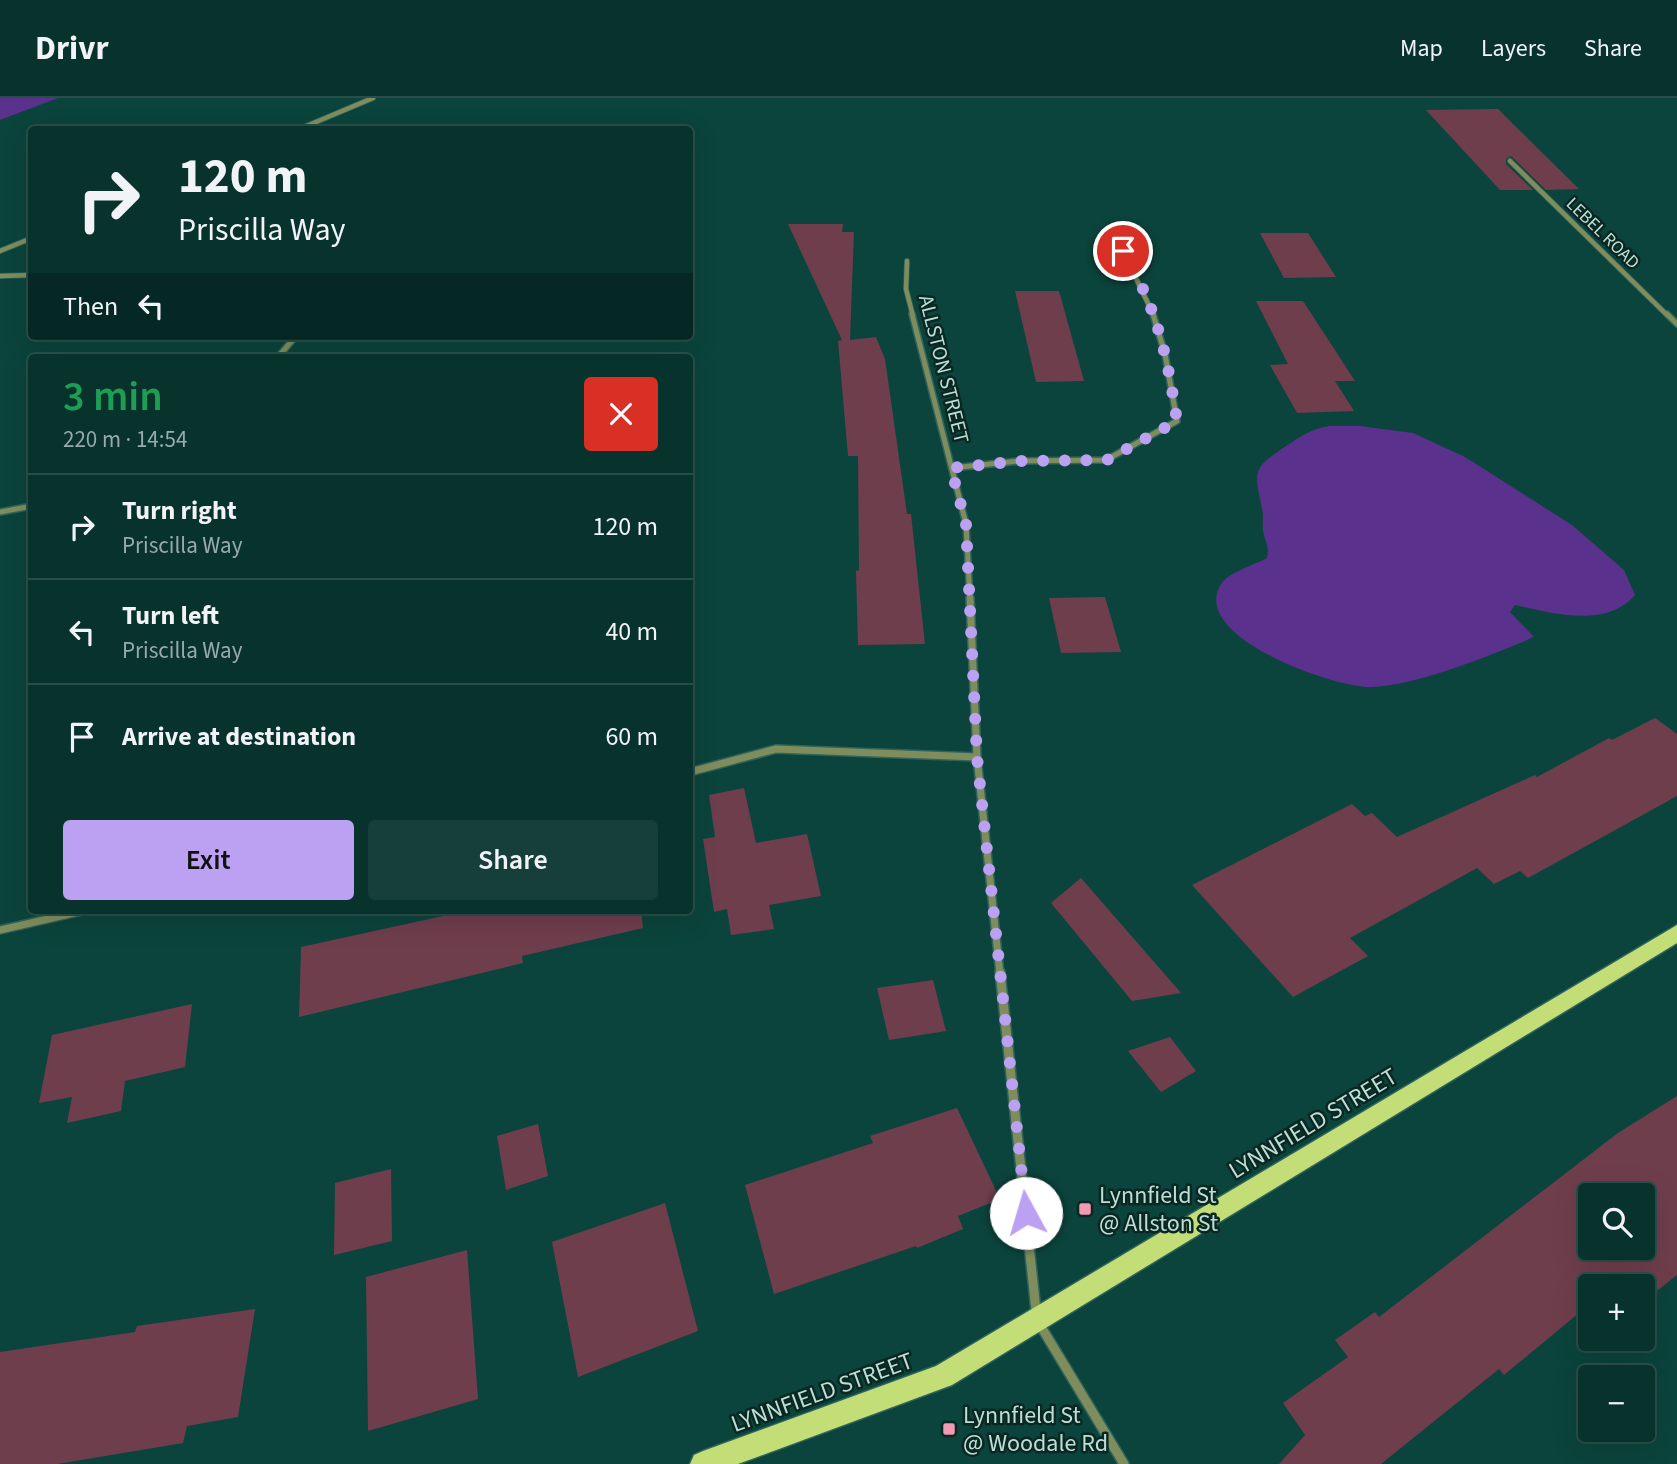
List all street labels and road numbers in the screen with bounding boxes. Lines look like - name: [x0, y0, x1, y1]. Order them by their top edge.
- street label: LEBEL ROAD: [1560, 192, 1645, 275]
- street label: ALLSTON STREET: [911, 292, 977, 446]
- street label: LYNNFIELD STREET: [1222, 1059, 1404, 1188]
- street label: LYNNFIELD STREET: [726, 1343, 918, 1442]

